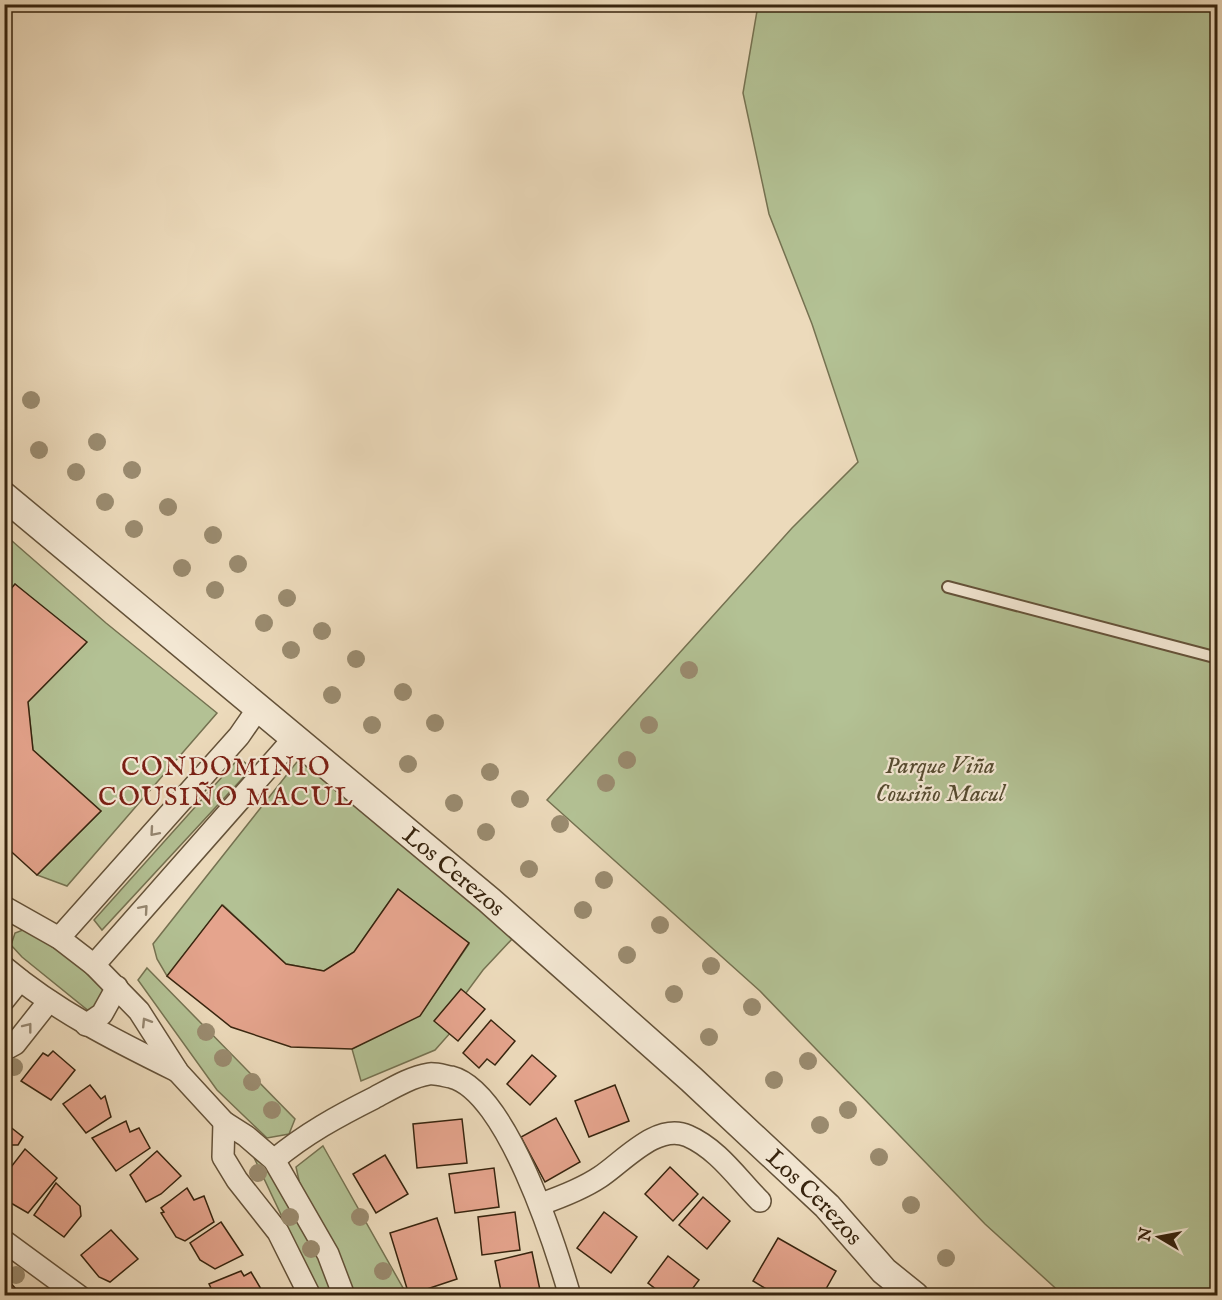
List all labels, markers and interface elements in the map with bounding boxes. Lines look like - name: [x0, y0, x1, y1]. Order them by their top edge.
- district label: CONDOMINIO COUSIÑO MACUL: [98, 751, 354, 814]
- park label: Parque Viña Cousiño Macul: [875, 751, 1007, 810]
- street label: Los Cerezos: [396, 820, 511, 924]
- one-way arrow: [150, 825, 161, 836]
- one-way arrow: [137, 906, 148, 916]
- one-way arrow: [142, 1018, 154, 1028]
- one-way arrow: [21, 1023, 32, 1034]
- street label: Los Cerezos: [759, 1143, 869, 1253]
- north arrow: [1129, 1207, 1189, 1267]
- text: N: [1135, 1226, 1157, 1244]

